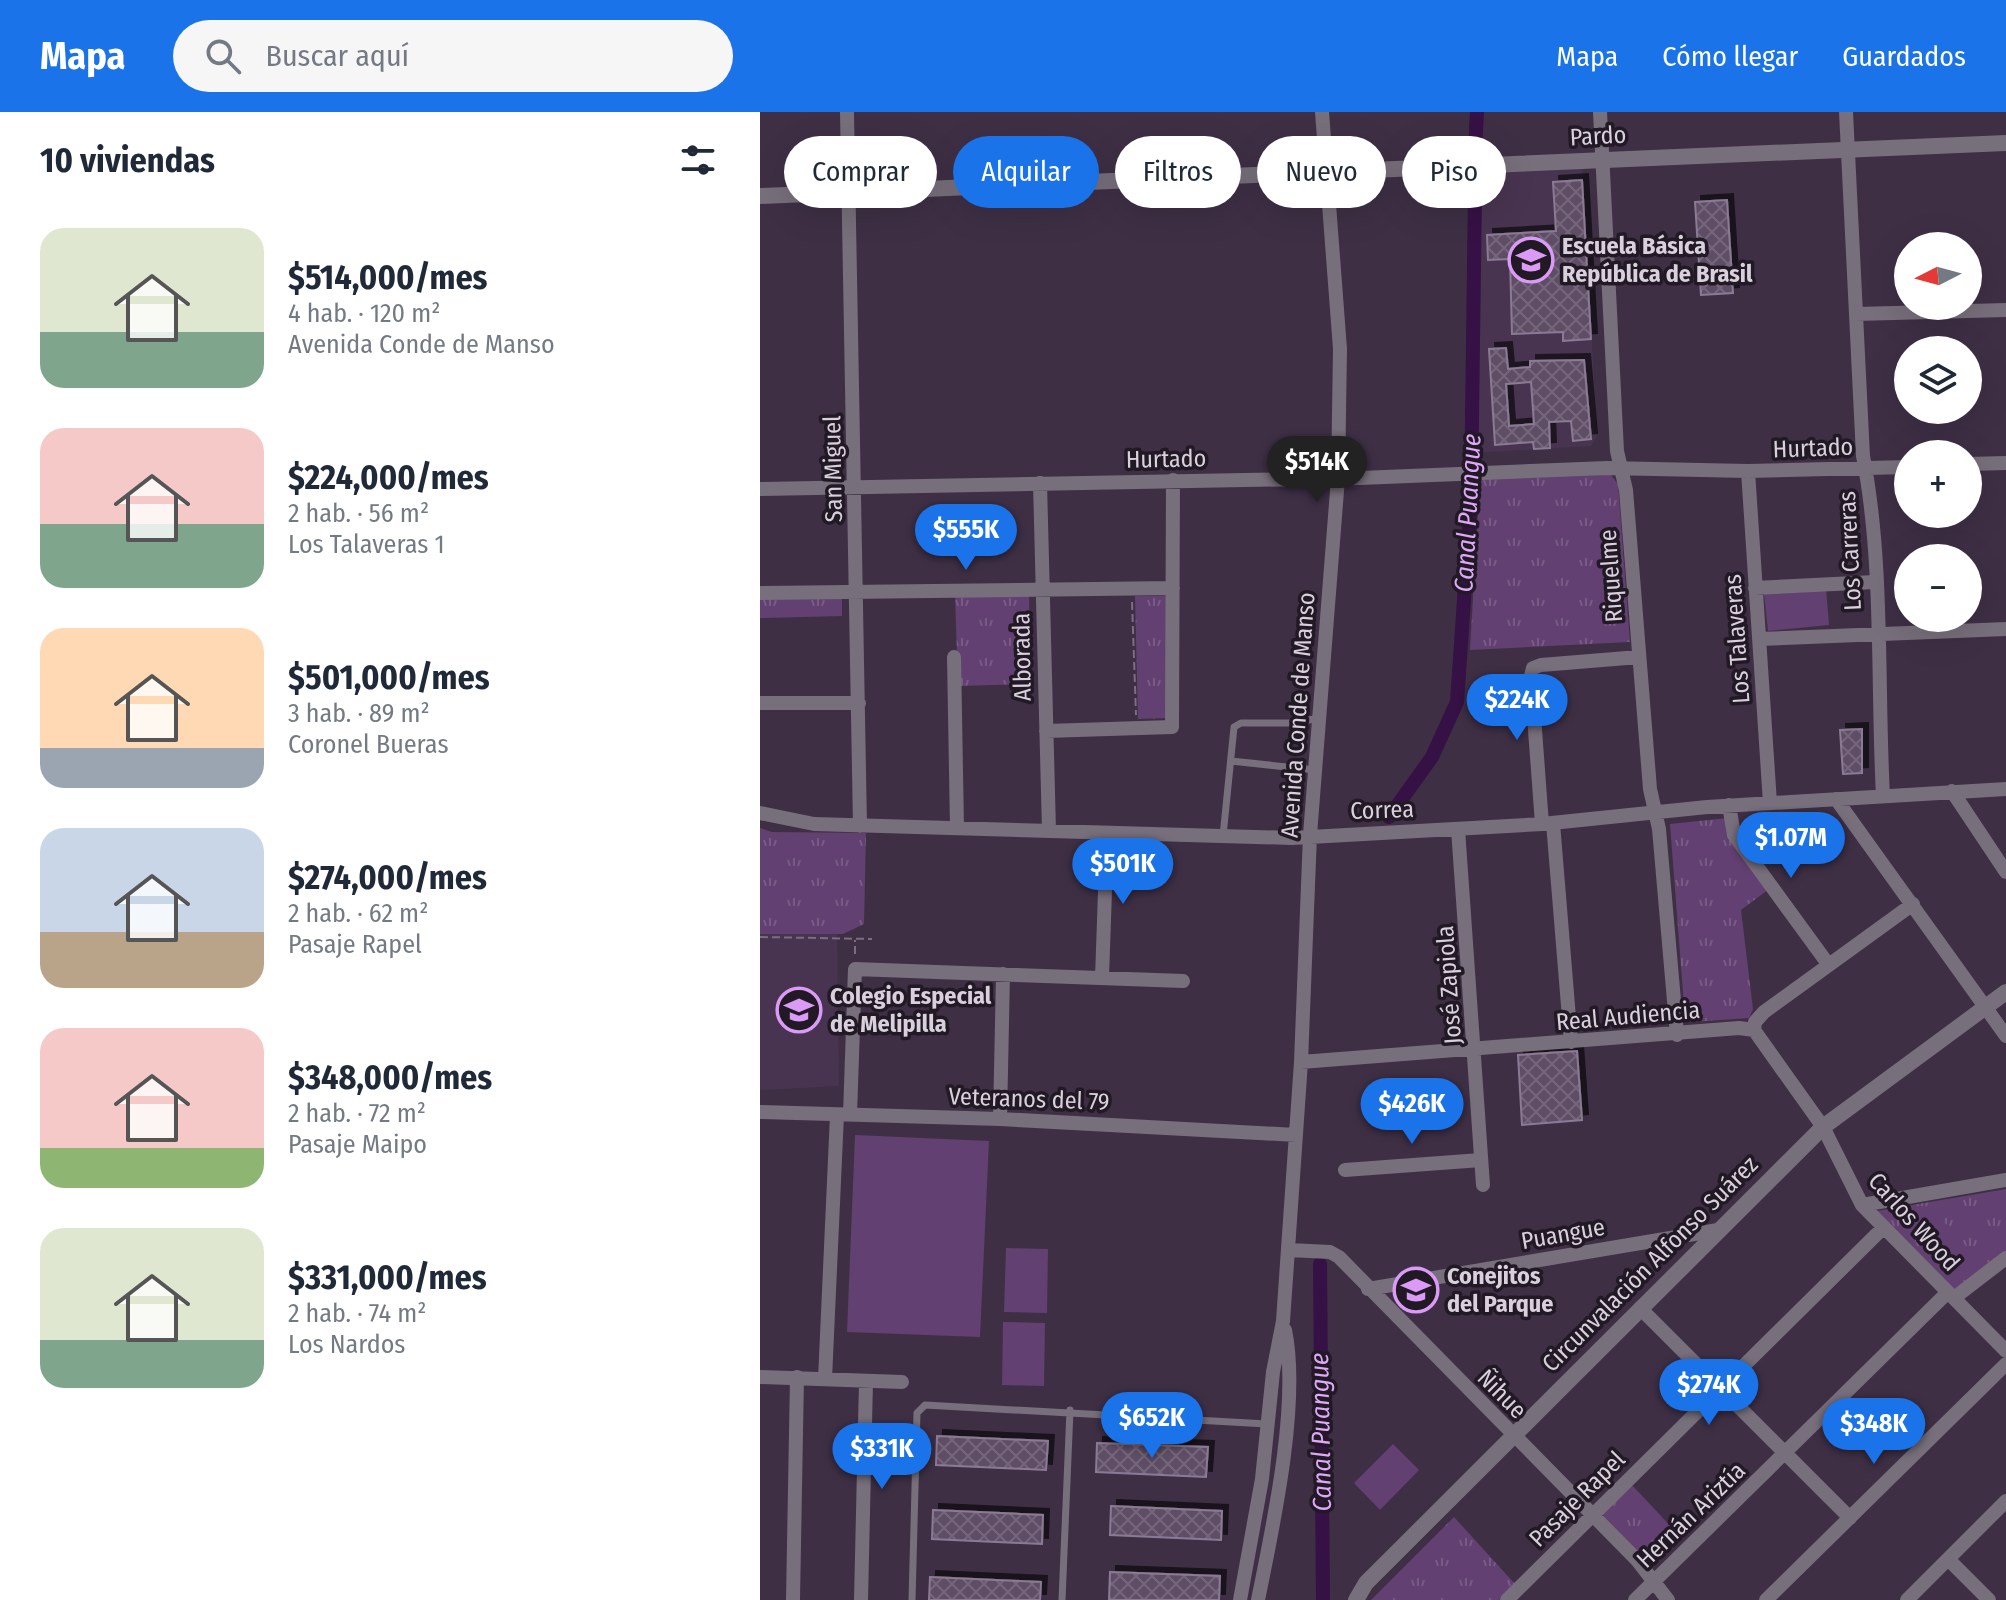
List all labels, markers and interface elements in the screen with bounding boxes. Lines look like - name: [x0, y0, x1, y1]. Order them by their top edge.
- search box: [173, 20, 733, 92]
- text: Mapa: [40, 33, 125, 79]
- icon: search: [201, 34, 245, 78]
- text: Buscar aquí: [265, 38, 409, 74]
- text: Mapa: [1556, 40, 1618, 73]
- text: Cómo llegar: [1662, 40, 1798, 73]
- text: Guardados: [1842, 40, 1966, 73]
- street label: Pardo: [1569, 121, 1627, 151]
- chip: Comprar: [784, 136, 937, 208]
- chip: Alquilar: [953, 136, 1099, 208]
- chip: Filtros: [1115, 136, 1241, 208]
- chip: Nuevo: [1257, 136, 1386, 208]
- chip: Piso: [1402, 136, 1506, 208]
- icon: filters: [676, 138, 720, 182]
- text: 10 viviendas: [40, 140, 215, 181]
- place label: Escuela Básica República de Brasil: [1562, 232, 1753, 288]
- north arrow: [1894, 232, 1982, 320]
- map controls: [1894, 232, 1982, 632]
- school or university icon: Escuela Básica República de Brasil: [1507, 236, 1555, 284]
- text: $514,000/mes: [288, 257, 488, 298]
- icon: home: [104, 260, 200, 356]
- text: 4 hab. · 120 m²: [288, 298, 441, 329]
- text: Avenida Conde de Manso: [288, 329, 555, 360]
- button: layers: [1894, 336, 1982, 424]
- street label: San Miguel: [818, 415, 848, 523]
- water label: Canal Puangue: [1448, 433, 1488, 593]
- street label: Hurtado: [1772, 433, 1854, 463]
- pin: $514K: [1261, 436, 1373, 504]
- button: +: [1894, 440, 1982, 528]
- street label: Hurtado: [1126, 444, 1206, 474]
- text: $514K: [1285, 446, 1349, 477]
- text: $224,000/mes: [288, 457, 489, 498]
- icon: home: [104, 460, 200, 556]
- street label: Los Carreras: [1833, 490, 1867, 612]
- text: 2 hab. · 56 m²: [288, 498, 429, 529]
- pin: $555K: [910, 504, 1022, 572]
- text: $555K: [933, 514, 999, 545]
- text: Los Talaveras 1: [288, 529, 445, 560]
- street label: Riquelme: [1594, 529, 1628, 623]
- button: −: [1894, 544, 1982, 632]
- street label: Los Talaveras: [1719, 573, 1755, 705]
- street label: Avenida Conde de Manso: [1275, 591, 1321, 839]
- street label: Alborada: [1007, 613, 1037, 701]
- text: $501,000/mes: [288, 657, 490, 698]
- icon: home: [104, 660, 200, 756]
- pin: $224K: [1461, 674, 1573, 742]
- text: $224K: [1485, 684, 1549, 715]
- text: 3 hab. · 89 m²: [288, 698, 430, 729]
- text: Coronel Bueras: [288, 729, 449, 760]
- street label: Correa: [1350, 795, 1414, 825]
- pin: $1.07M: [1726, 812, 1856, 880]
- text: $1.07M: [1755, 822, 1827, 853]
- pin: $501K: [1067, 838, 1179, 906]
- text: $501K: [1090, 848, 1156, 879]
- text: $274,000/mes: [288, 857, 487, 898]
- icon: home: [104, 860, 200, 956]
- text: 2 hab. · 62 m²: [288, 898, 428, 929]
- street label: José Zapiola: [1431, 925, 1467, 1045]
- text: Pasaje Rapel: [288, 929, 422, 960]
- place label: Colegio Especial de Melipilla: [830, 982, 992, 1038]
- school or university icon: Colegio Especial de Melipilla: [775, 986, 823, 1034]
- street label: Real Audiencia: [1555, 996, 1701, 1036]
- text: $348,000/mes: [288, 1057, 492, 1098]
- icon: home: [104, 1060, 200, 1156]
- pin: $426K: [1356, 1078, 1468, 1146]
- street label: Veteranos del 79: [948, 1082, 1110, 1116]
- text: $426K: [1379, 1088, 1445, 1119]
- text: 2 hab. · 72 m²: [288, 1098, 426, 1129]
- text: Pasaje Maipo: [288, 1129, 427, 1160]
- street label: Circunvalación Alfonso Suárez: [1536, 1150, 1764, 1378]
- street label: Carlos Wood: [1863, 1167, 1965, 1277]
- street label: Puangue: [1519, 1213, 1607, 1255]
- text: $331,000/mes: [288, 1257, 487, 1298]
- icon: home: [104, 1260, 200, 1356]
- place label: Conejitos del Parque: [1447, 1262, 1553, 1318]
- school or university icon: Conejitos del Parque: [1392, 1266, 1440, 1314]
- text: 2 hab. · 74 m²: [288, 1298, 426, 1329]
- text: Los Nardos: [288, 1329, 405, 1360]
- water label: Canal Puangue: [1304, 1352, 1338, 1512]
- pin: $274K: [1653, 1359, 1765, 1427]
- street label: Ñihue: [1472, 1364, 1532, 1424]
- text: $274K: [1677, 1369, 1741, 1400]
- pin: $652K: [1096, 1392, 1208, 1460]
- pin: $348K: [1818, 1398, 1930, 1466]
- text: $652K: [1119, 1402, 1185, 1433]
- text: $348K: [1840, 1408, 1908, 1439]
- pin: $331K: [826, 1423, 938, 1491]
- text: $331K: [850, 1433, 914, 1464]
- street label: Pasaje Rapel: [1523, 1445, 1631, 1553]
- street label: Hernán Ariztía: [1631, 1456, 1751, 1574]

